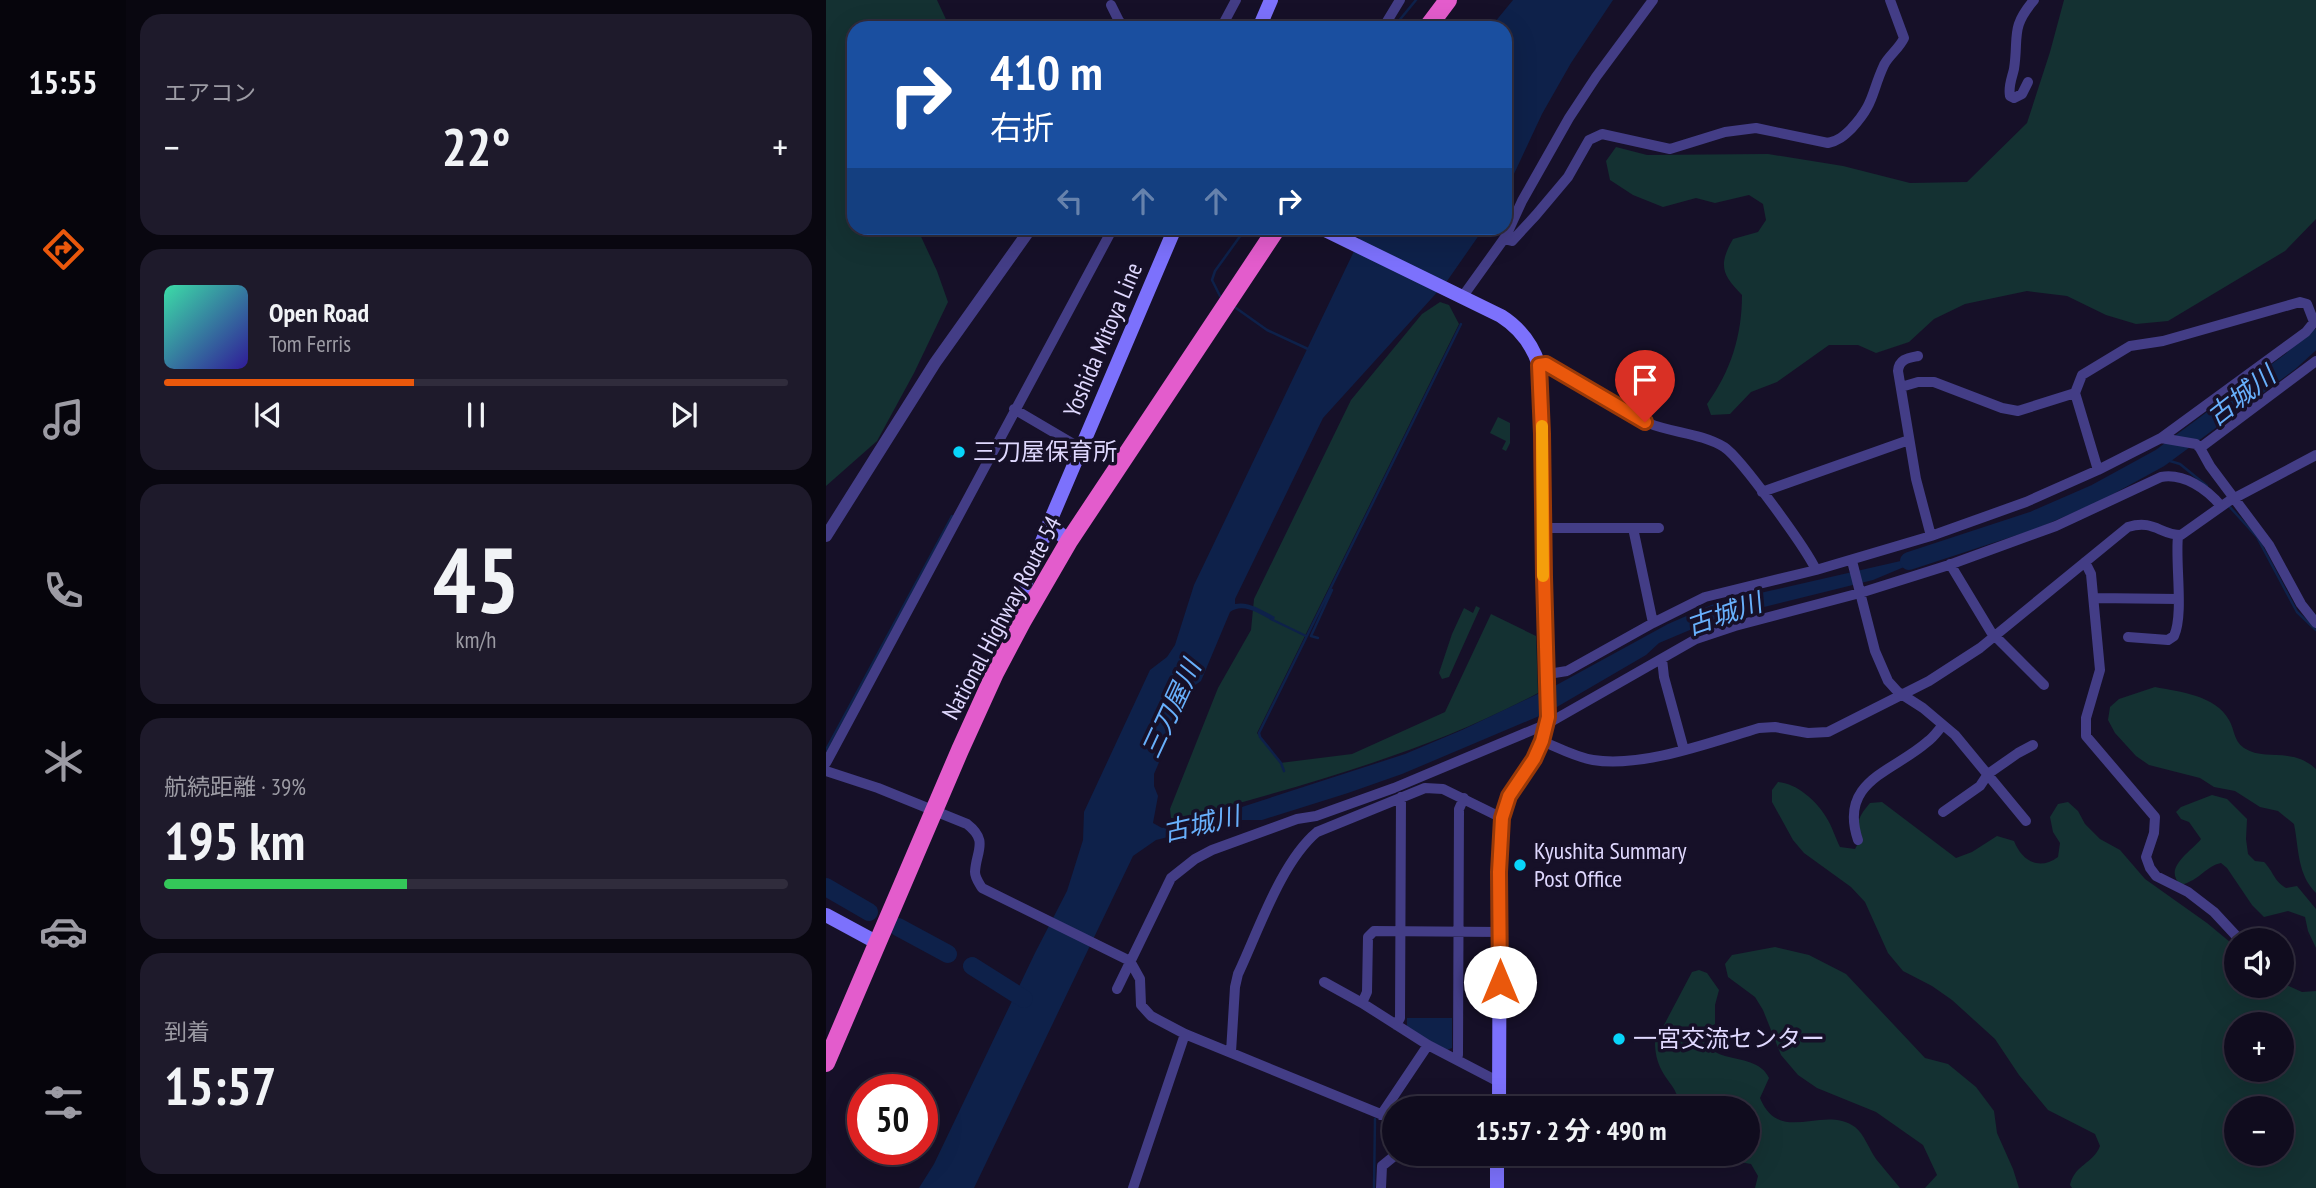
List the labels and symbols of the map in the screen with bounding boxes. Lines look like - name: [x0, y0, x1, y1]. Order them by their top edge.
- street label: Yoshida Mitoya Line: [1056, 258, 1149, 422]
- pin: [1615, 350, 1675, 422]
- water label: 古城川: [2200, 357, 2284, 433]
- place label: 三刀屋保育所: [973, 436, 1117, 467]
- marker: 三刀屋保育所: [951, 444, 967, 460]
- street label: National Highway Route 54: [935, 511, 1068, 725]
- water label: 古城川: [1682, 584, 1769, 642]
- water label: 三刀屋川: [1134, 652, 1209, 763]
- water label: 古城川: [1159, 798, 1246, 848]
- place label: Kyushita Summary Post Office: [1534, 835, 1687, 894]
- marker: Kyushita Summary Post Office: [1512, 857, 1528, 873]
- position arrow: [1463, 945, 1537, 1019]
- place label: 一宮交流センター: [1633, 1023, 1825, 1054]
- marker: 一宮交流センター: [1611, 1031, 1627, 1047]
- speed limit sign: 50: [847, 1074, 938, 1165]

